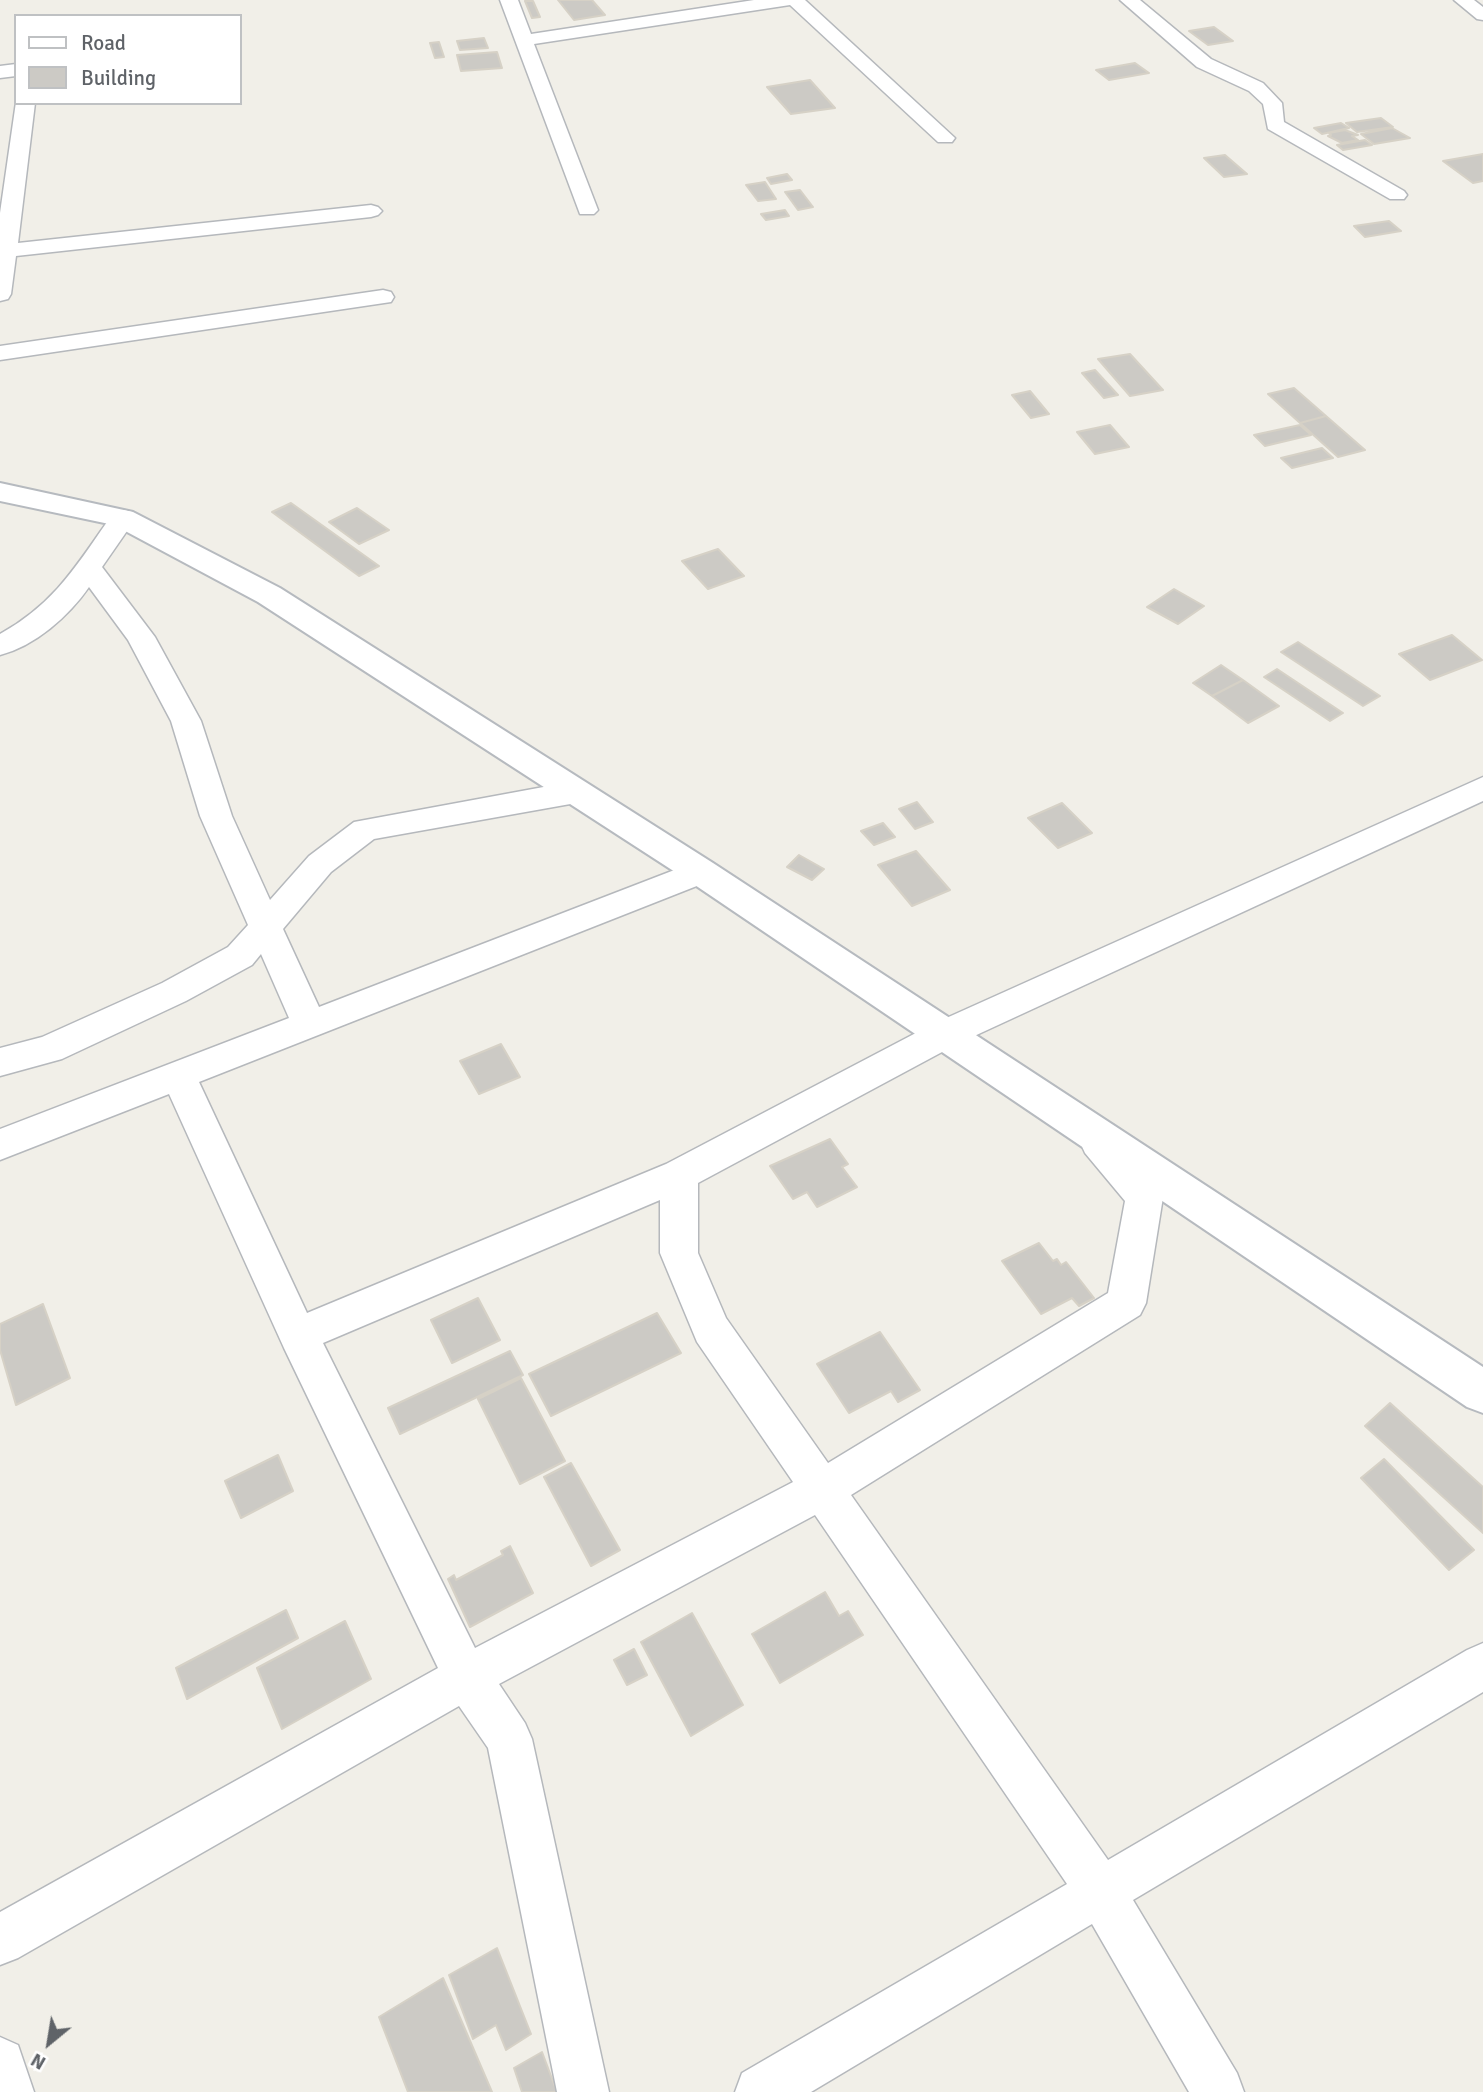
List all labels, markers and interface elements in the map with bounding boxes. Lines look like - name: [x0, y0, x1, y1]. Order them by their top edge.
- legend: [14, 14, 242, 105]
- text: Road: [81, 30, 126, 56]
- text: Building: [81, 65, 156, 91]
- north arrow: [14, 2008, 84, 2078]
- text: N: [27, 2047, 50, 2075]

